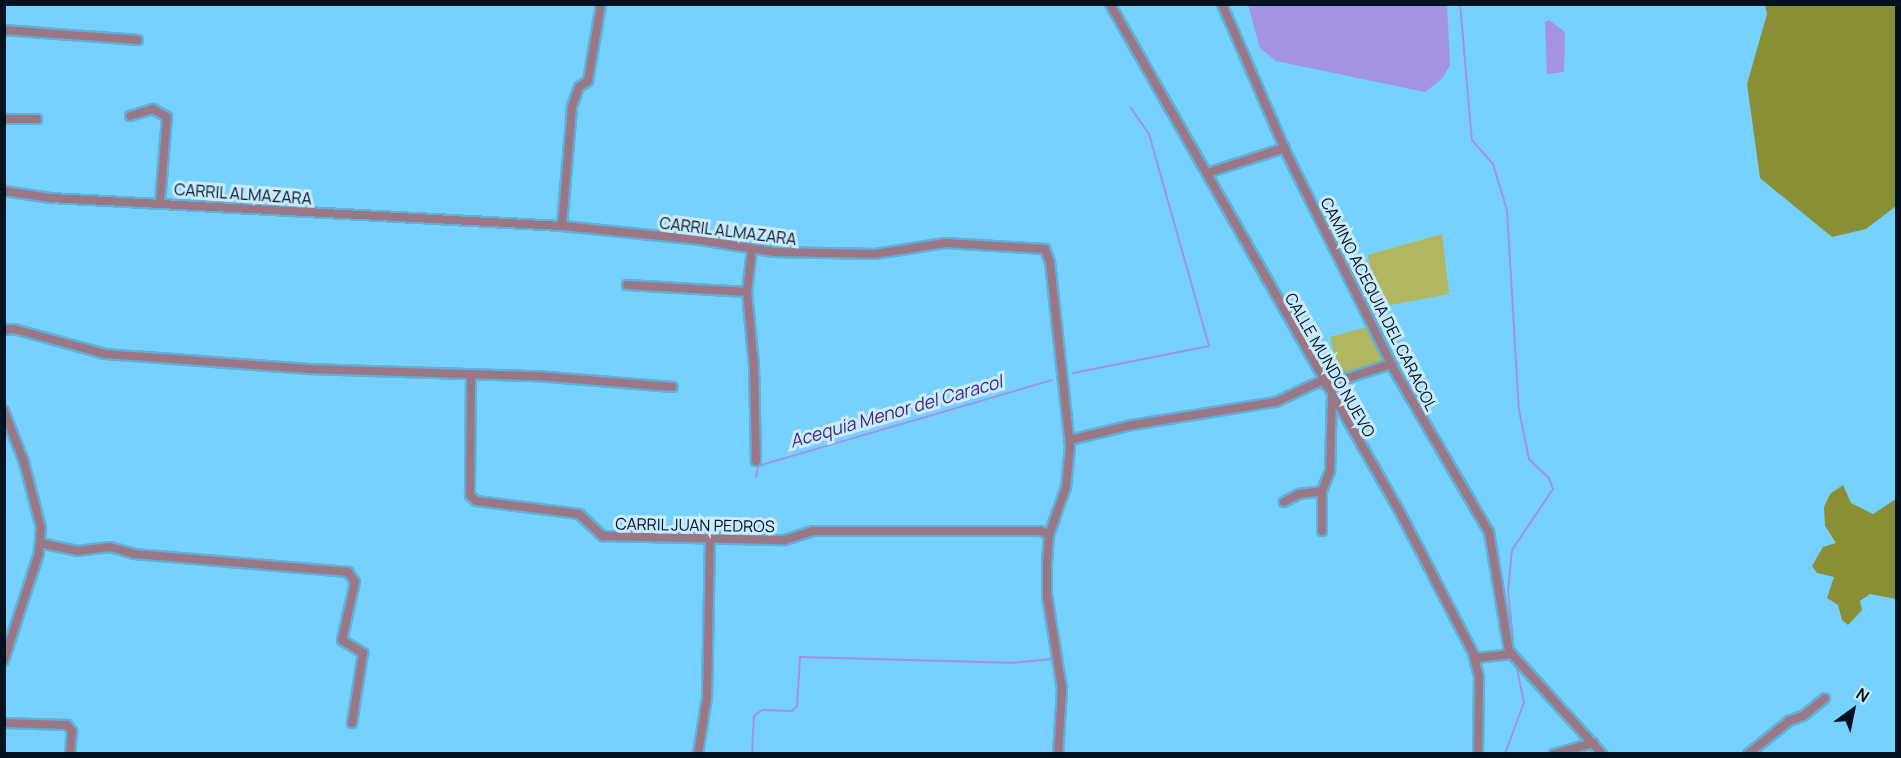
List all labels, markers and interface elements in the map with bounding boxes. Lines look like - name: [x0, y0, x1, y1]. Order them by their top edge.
- street label: CARRIL ALMAZARA: [173, 180, 313, 208]
- street label: CAMINO ACEQUIA DEL CARACOL: [1317, 194, 1441, 414]
- street label: CARRIL ALMAZARA: [658, 213, 798, 249]
- street label: CALLE MUNDO NUEVO: [1281, 289, 1379, 441]
- water label: Acequia Menor del Caracol: [787, 370, 1005, 452]
- street label: CARRIL JUAN PEDROS: [615, 514, 775, 536]
- north arrow: [1823, 680, 1883, 740]
- text: N: [1852, 683, 1874, 707]

